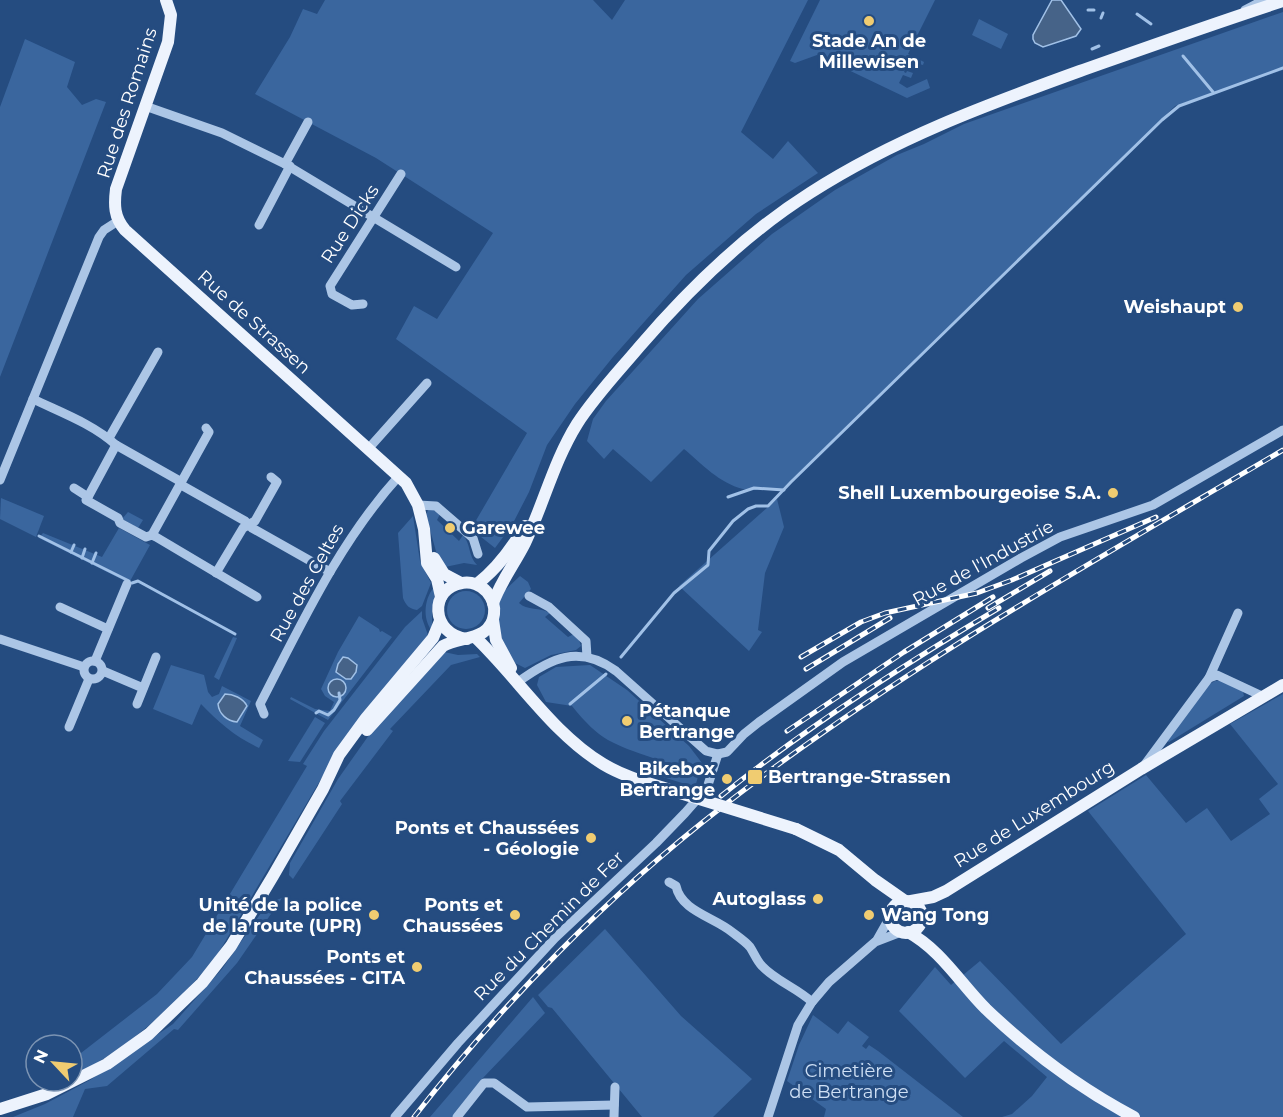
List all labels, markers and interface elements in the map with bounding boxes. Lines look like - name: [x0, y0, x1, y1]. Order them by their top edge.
- marker: Stade An de Millewisen: [862, 14, 876, 28]
- street label: Rue des Romains: [92, 25, 162, 181]
- place label: Stade An de Millewisen: [812, 30, 926, 73]
- street label: Rue Dicks: [316, 180, 384, 268]
- street label: Rue de Strassen: [193, 265, 315, 379]
- place label: Weishaupt: [1124, 296, 1226, 318]
- marker: Weishaupt: [1231, 300, 1245, 314]
- place label: Shell Luxembourgeoise S.A.: [838, 482, 1101, 504]
- marker: Shell Luxembourgeoise S.A.: [1106, 486, 1120, 500]
- street label: Rue de l'Industrie: [909, 515, 1057, 611]
- place label: Garewee: [462, 517, 545, 539]
- street label: Rue des Celtes: [265, 520, 349, 646]
- marker: Garewee: [443, 521, 457, 535]
- place label: Pétanque Bertrange: [639, 700, 735, 743]
- marker: Pétanque Bertrange: [620, 714, 634, 728]
- street label: Rue de Luxembourg: [950, 756, 1118, 872]
- place label: Bikebox Bertrange: [619, 758, 715, 801]
- place label: Bertrange-Strassen: [768, 766, 951, 788]
- marker: Bertrange-Strassen: [746, 768, 764, 786]
- marker: Bikebox Bertrange: [720, 772, 734, 786]
- place label: Ponts et Chaussées - Géologie: [395, 817, 579, 860]
- marker: Ponts et Chaussées - Géologie: [584, 831, 598, 845]
- street label: Rue du Chemin de Fer: [469, 846, 629, 1006]
- place label: Autoglass: [711, 888, 806, 910]
- marker: Autoglass: [811, 892, 825, 906]
- place label: Unité de la police de la route (UPR): [199, 894, 362, 937]
- place label: Ponts et Chaussées: [403, 894, 503, 937]
- place label: Wang Tong: [881, 904, 989, 926]
- marker: Unité de la police de la route (UPR): [367, 908, 381, 922]
- marker: Ponts et Chaussées: [508, 908, 522, 922]
- marker: Wang Tong: [862, 908, 876, 922]
- place label: Ponts et Chaussées - CITA: [244, 946, 405, 989]
- marker: Ponts et Chaussées - CITA: [410, 960, 424, 974]
- north arrow: [24, 1033, 84, 1093]
- text: N: [30, 1047, 52, 1067]
- park label: Cimetière de Bertrange: [789, 1060, 909, 1103]

